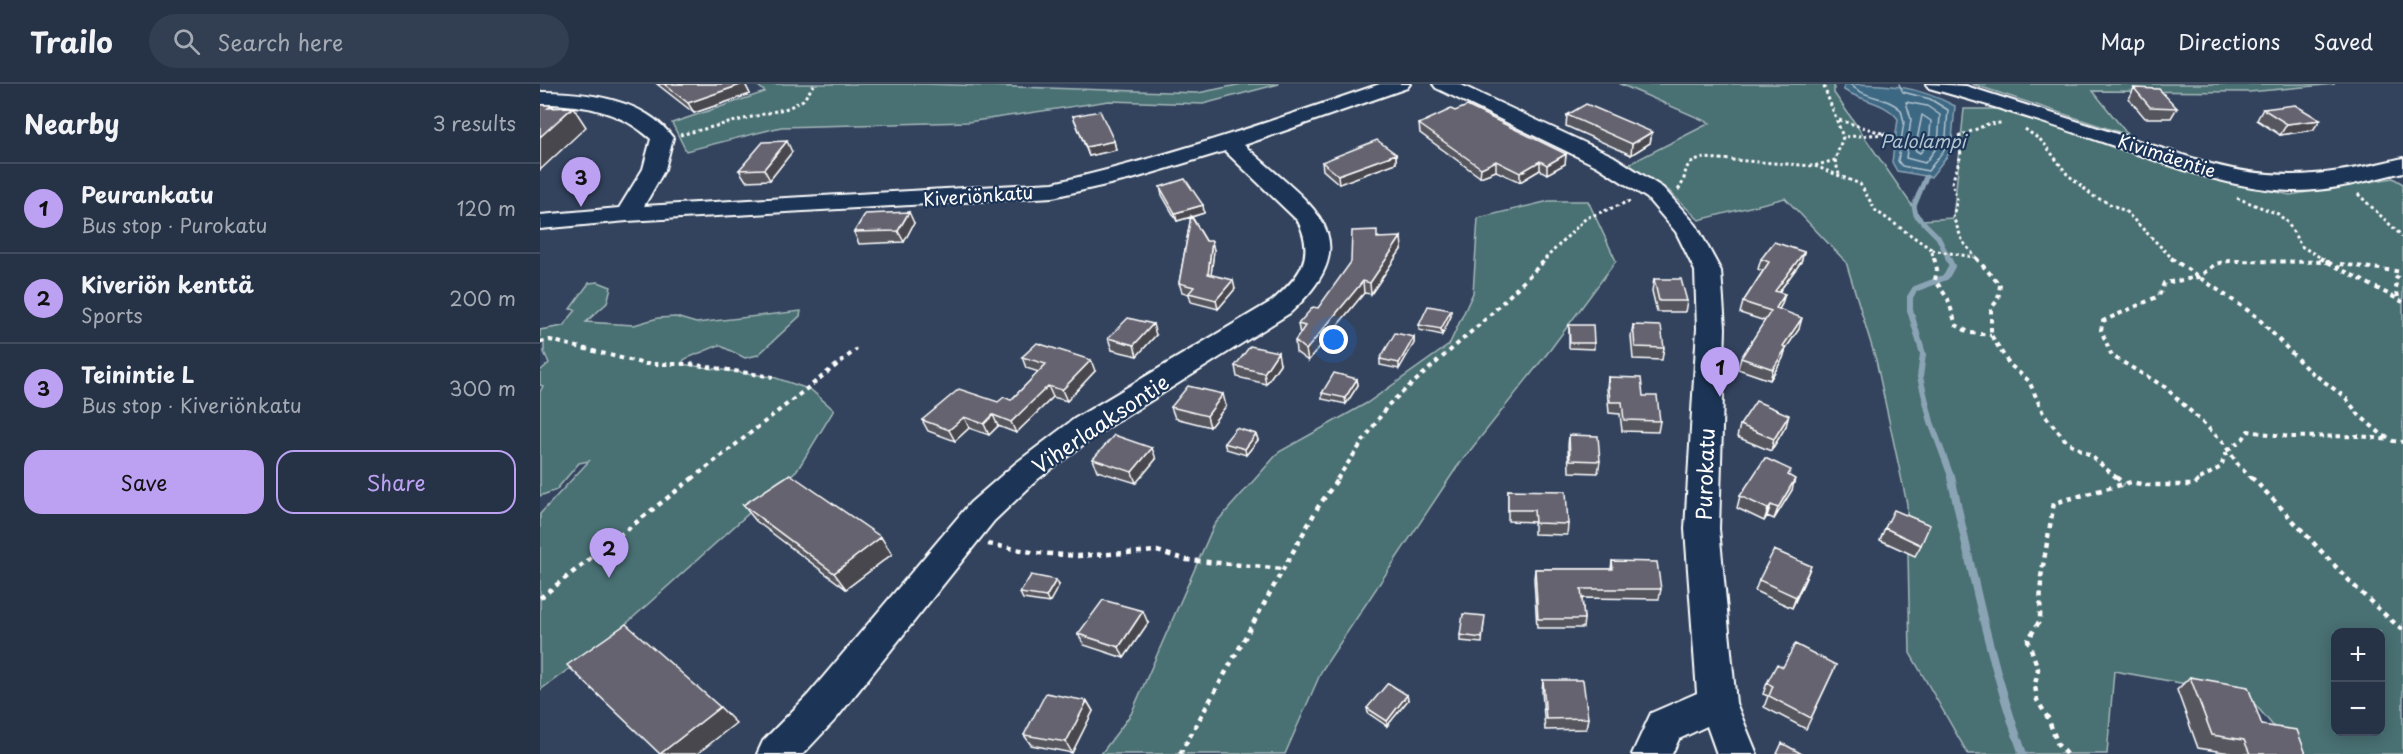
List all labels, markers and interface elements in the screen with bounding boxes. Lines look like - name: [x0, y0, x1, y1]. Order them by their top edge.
- search box: [149, 14, 569, 68]
- text: Trailo: [30, 20, 113, 63]
- icon: search: [170, 25, 203, 58]
- text: Search here: [218, 25, 343, 58]
- text: Map: [2100, 25, 2145, 57]
- text: Directions: [2178, 25, 2280, 57]
- text: Saved: [2313, 25, 2373, 57]
- text: Nearby: [24, 104, 119, 143]
- text: 3 results: [433, 108, 516, 138]
- street label: Kivimäentie: [2114, 126, 2220, 184]
- water label: Palolampi: [1880, 127, 1969, 154]
- pin: 3: [562, 158, 600, 207]
- text: Peurankatu: [81, 177, 214, 210]
- street label: Kiveriönkatu: [922, 178, 1034, 212]
- text: 1: [39, 193, 48, 223]
- text: 120 m: [457, 193, 516, 223]
- text: Bus stop · Purokatu: [81, 210, 267, 240]
- text: Kiveriön kenttä: [81, 267, 254, 300]
- text: 2: [36, 283, 51, 313]
- text: 200 m: [449, 283, 516, 313]
- text: Sports: [81, 300, 143, 330]
- your location: [1319, 325, 1348, 354]
- pin: 1: [1700, 348, 1740, 397]
- text: Teinintie L: [81, 357, 194, 390]
- street label: Viherlaaksontie: [1025, 365, 1175, 481]
- text: 3: [37, 373, 50, 403]
- text: 300 m: [449, 373, 516, 403]
- text: Bus stop · Kiveriönkatu: [81, 390, 302, 420]
- street label: Purokatu: [1686, 427, 1722, 521]
- button: Save: [24, 450, 264, 514]
- button: Share: [276, 450, 516, 514]
- pin: 2: [590, 528, 628, 578]
- map controls: [2331, 628, 2385, 736]
- button: +: [2331, 628, 2385, 682]
- button: −: [2331, 682, 2385, 736]

